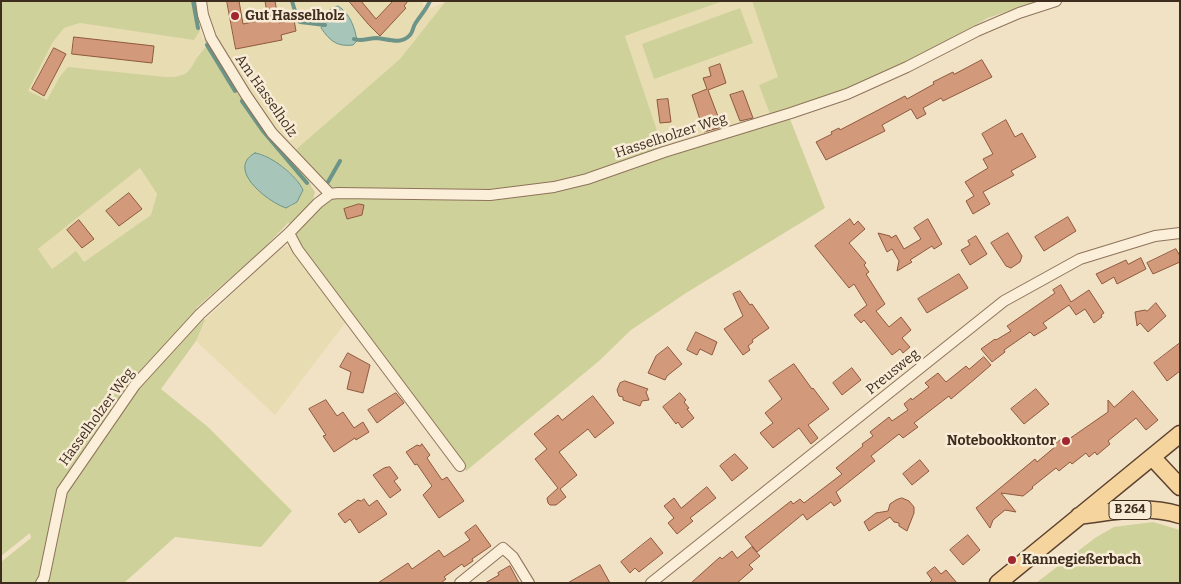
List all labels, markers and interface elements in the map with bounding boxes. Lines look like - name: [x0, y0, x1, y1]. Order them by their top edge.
- place label: Gut Hasselholz: [245, 8, 345, 24]
- marker: Gut Hasselholz: [229, 10, 241, 22]
- street label: Am Hasselholz: [231, 51, 301, 141]
- street label: Hasselholzer Weg: [613, 110, 729, 162]
- street label: Preusweg: [863, 346, 923, 398]
- street label: Hasselholzer Weg: [56, 365, 138, 469]
- place label: Notebookkontor: [947, 433, 1056, 449]
- marker: Notebookkontor: [1060, 435, 1072, 447]
- road number: B 264: [1109, 500, 1151, 520]
- place label: Kannegießerbach: [1022, 552, 1141, 568]
- marker: Kannegießerbach: [1006, 554, 1018, 566]

